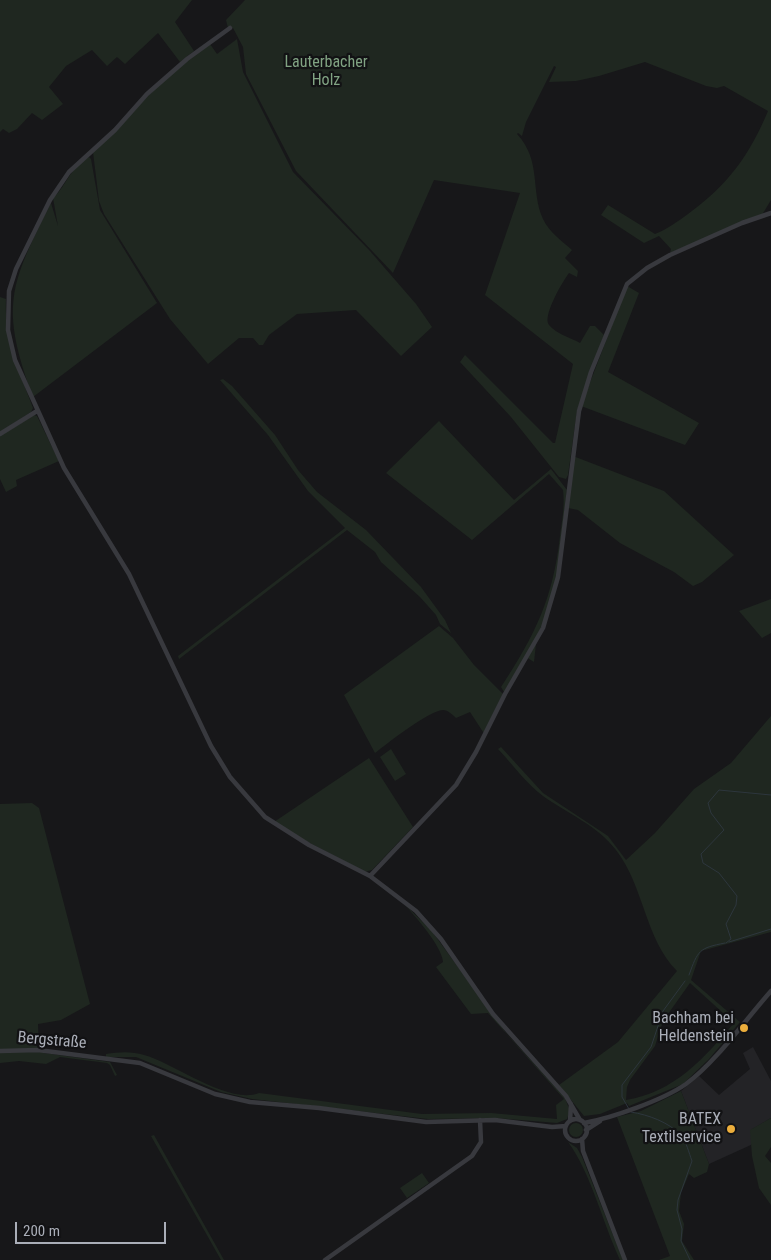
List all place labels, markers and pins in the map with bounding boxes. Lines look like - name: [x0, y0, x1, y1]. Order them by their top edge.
- place label: Bachham bei Heldenstein: [652, 1009, 734, 1047]
- marker: Bachham bei Heldenstein: [738, 1022, 750, 1034]
- place label: BATEX Textilservice: [642, 1110, 721, 1148]
- marker: BATEX Textilservice: [725, 1123, 737, 1135]

